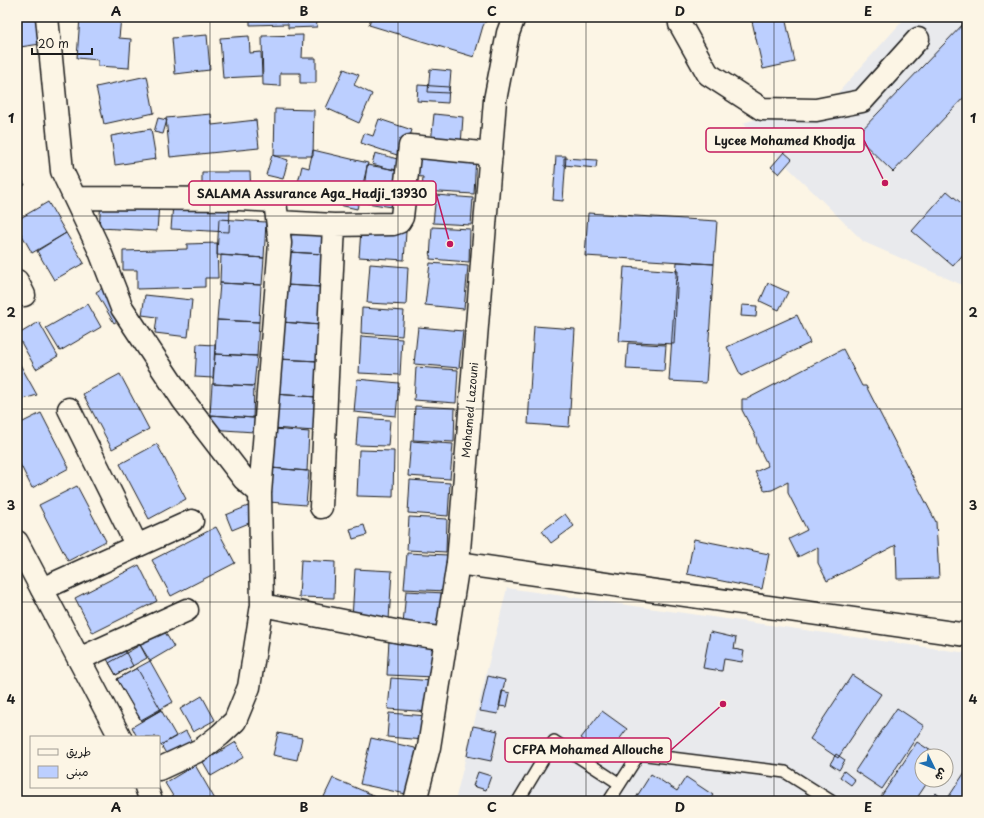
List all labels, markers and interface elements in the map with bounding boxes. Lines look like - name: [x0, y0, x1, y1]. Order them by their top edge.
- text: A: [111, 1, 121, 20]
- text: B: [300, 1, 309, 20]
- text: C: [487, 1, 497, 20]
- text: D: [675, 1, 685, 20]
- text: E: [864, 1, 872, 20]
- scale bar: [32, 30, 92, 56]
- text: 20 m: [38, 34, 69, 52]
- text: 1: [8, 108, 14, 127]
- text: 1: [970, 108, 976, 127]
- callout: Lycee Mohamed Khodja: [706, 128, 864, 152]
- text: Lycee Mohamed Khodja: [714, 131, 856, 149]
- callout: SALAMA Assurance Aga_Hadji_13930: [189, 181, 436, 205]
- text: SALAMA Assurance Aga_Hadji_13930: [197, 184, 427, 202]
- text: 2: [6, 302, 16, 321]
- text: 2: [968, 302, 978, 321]
- street label: Mohamed Lazouni: [457, 361, 482, 458]
- text: 3: [7, 495, 16, 514]
- text: 3: [969, 495, 978, 514]
- text: 4: [7, 689, 16, 708]
- text: 4: [969, 689, 978, 708]
- legend: [30, 736, 160, 788]
- callout: CFPA Mohamed Allouche: [505, 738, 671, 762]
- text: CFPA Mohamed Allouche: [513, 740, 664, 758]
- text: طريق: [66, 742, 91, 760]
- north arrow: [914, 748, 954, 788]
- text: مبنى: [66, 762, 89, 780]
- text: ش: [931, 765, 952, 785]
- text: A: [111, 797, 121, 816]
- text: B: [300, 797, 309, 816]
- text: C: [487, 797, 497, 816]
- text: D: [675, 797, 685, 816]
- text: E: [864, 797, 872, 816]

